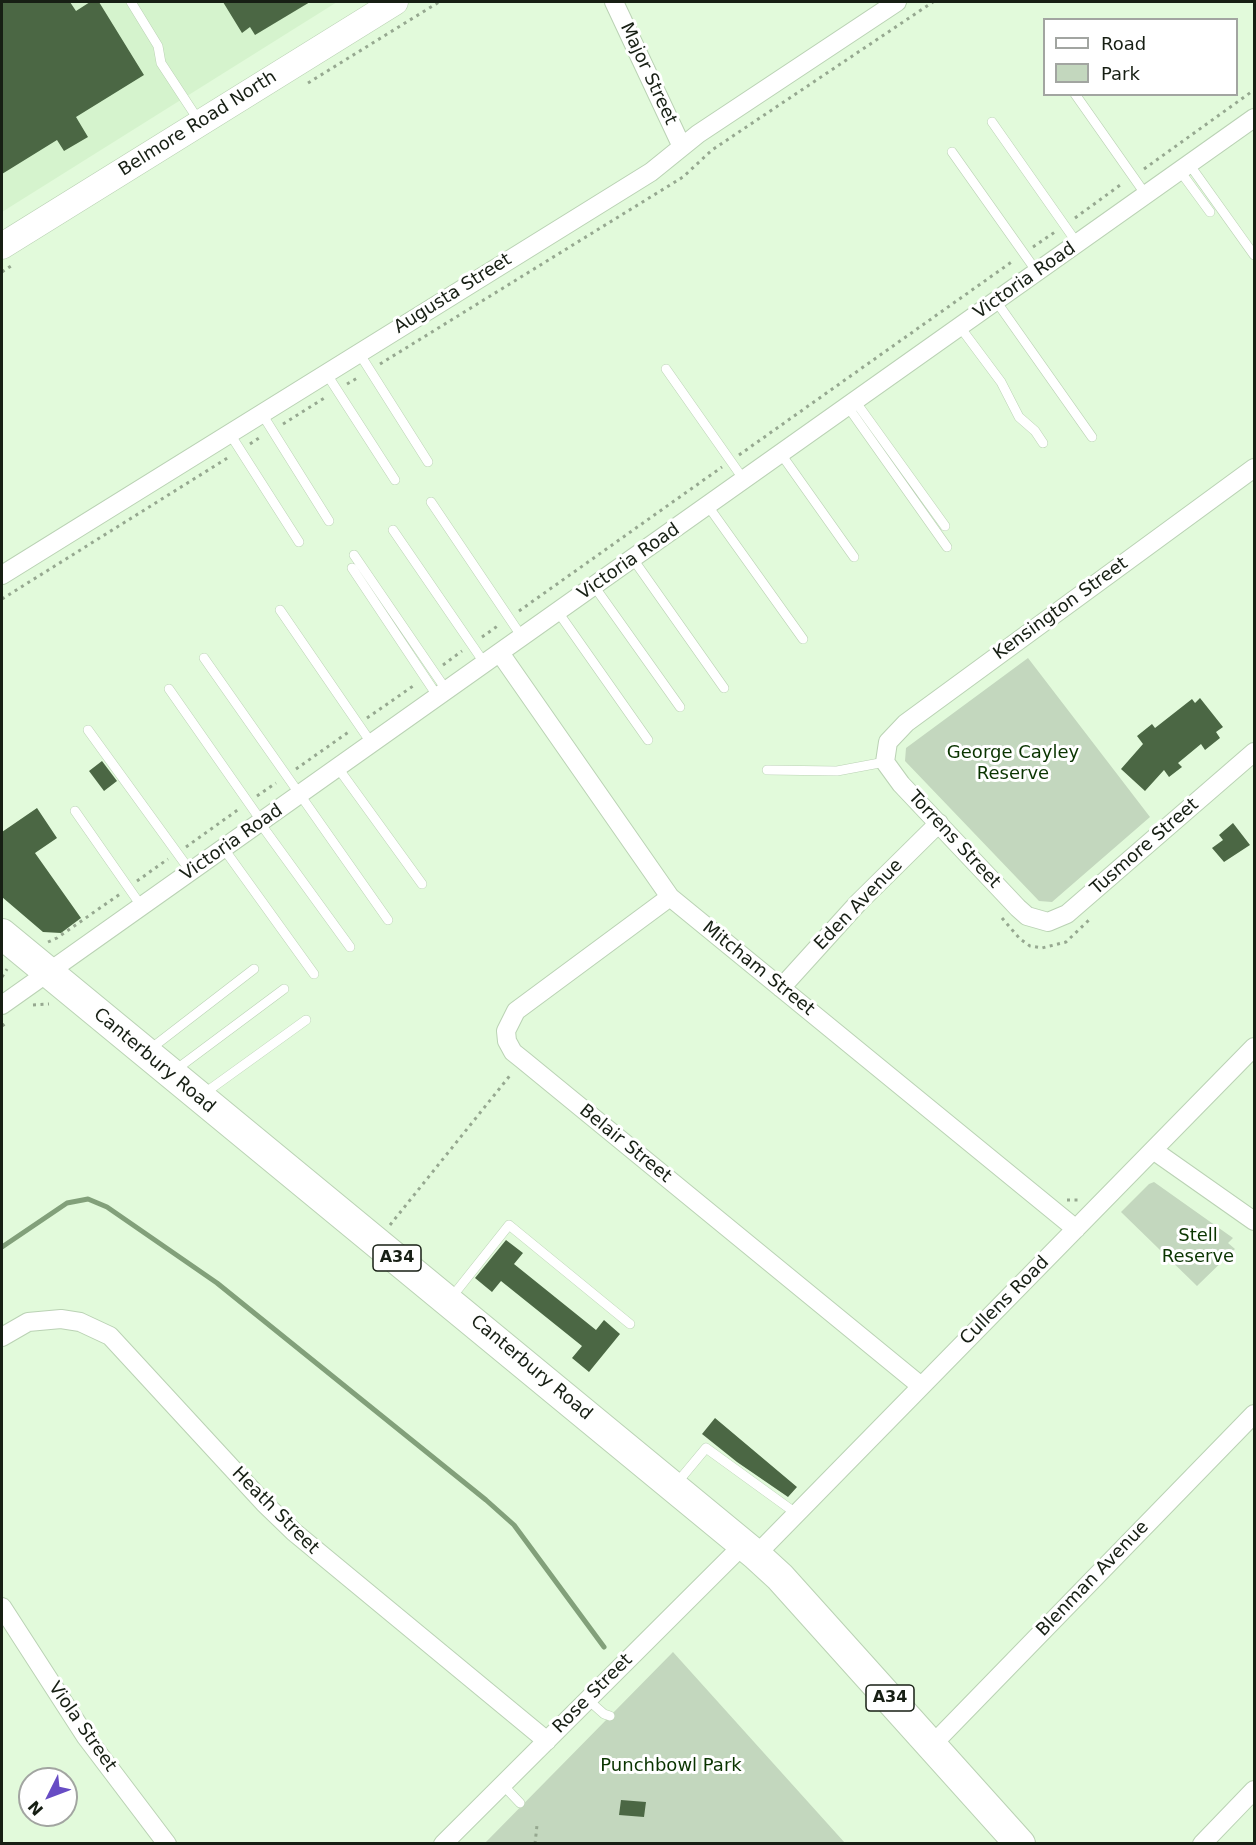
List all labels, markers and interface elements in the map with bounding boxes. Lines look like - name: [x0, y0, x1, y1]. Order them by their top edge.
- legend: [1043, 18, 1238, 96]
- street label: Major Street: [615, 19, 681, 129]
- text: Road: [1101, 33, 1146, 54]
- text: Park: [1101, 63, 1140, 84]
- street label: Belmore Road North: [115, 67, 281, 181]
- street label: Victoria Road: [970, 238, 1080, 324]
- street label: Augusta Street: [390, 249, 516, 339]
- street label: Victoria Road: [574, 519, 684, 605]
- street label: Kensington Street: [990, 553, 1132, 665]
- park label: George Cayley Reserve: [947, 742, 1079, 784]
- street label: Torrens Street: [903, 787, 1005, 893]
- street label: Tusmore Street: [1087, 794, 1203, 900]
- street label: Victoria Road: [177, 800, 287, 886]
- street label: Eden Avenue: [810, 855, 908, 955]
- street label: Mitcham Street: [698, 917, 818, 1021]
- street label: Canterbury Road: [89, 1004, 219, 1118]
- street label: Belair Street: [575, 1100, 675, 1188]
- park label: Stell Reserve: [1162, 1225, 1234, 1268]
- road number: A34: [373, 1245, 421, 1271]
- street label: Cullens Road: [956, 1252, 1054, 1350]
- street label: Canterbury Road: [466, 1311, 596, 1425]
- street label: Heath Street: [227, 1463, 323, 1559]
- street label: Blenman Avenue: [1032, 1517, 1154, 1641]
- street label: Rose Street: [549, 1650, 637, 1738]
- street label: Viola Street: [43, 1678, 121, 1776]
- road number: A34: [866, 1685, 914, 1711]
- park label: Punchbowl Park: [600, 1755, 742, 1777]
- north arrow: [18, 1767, 78, 1827]
- text: N: [24, 1797, 47, 1819]

